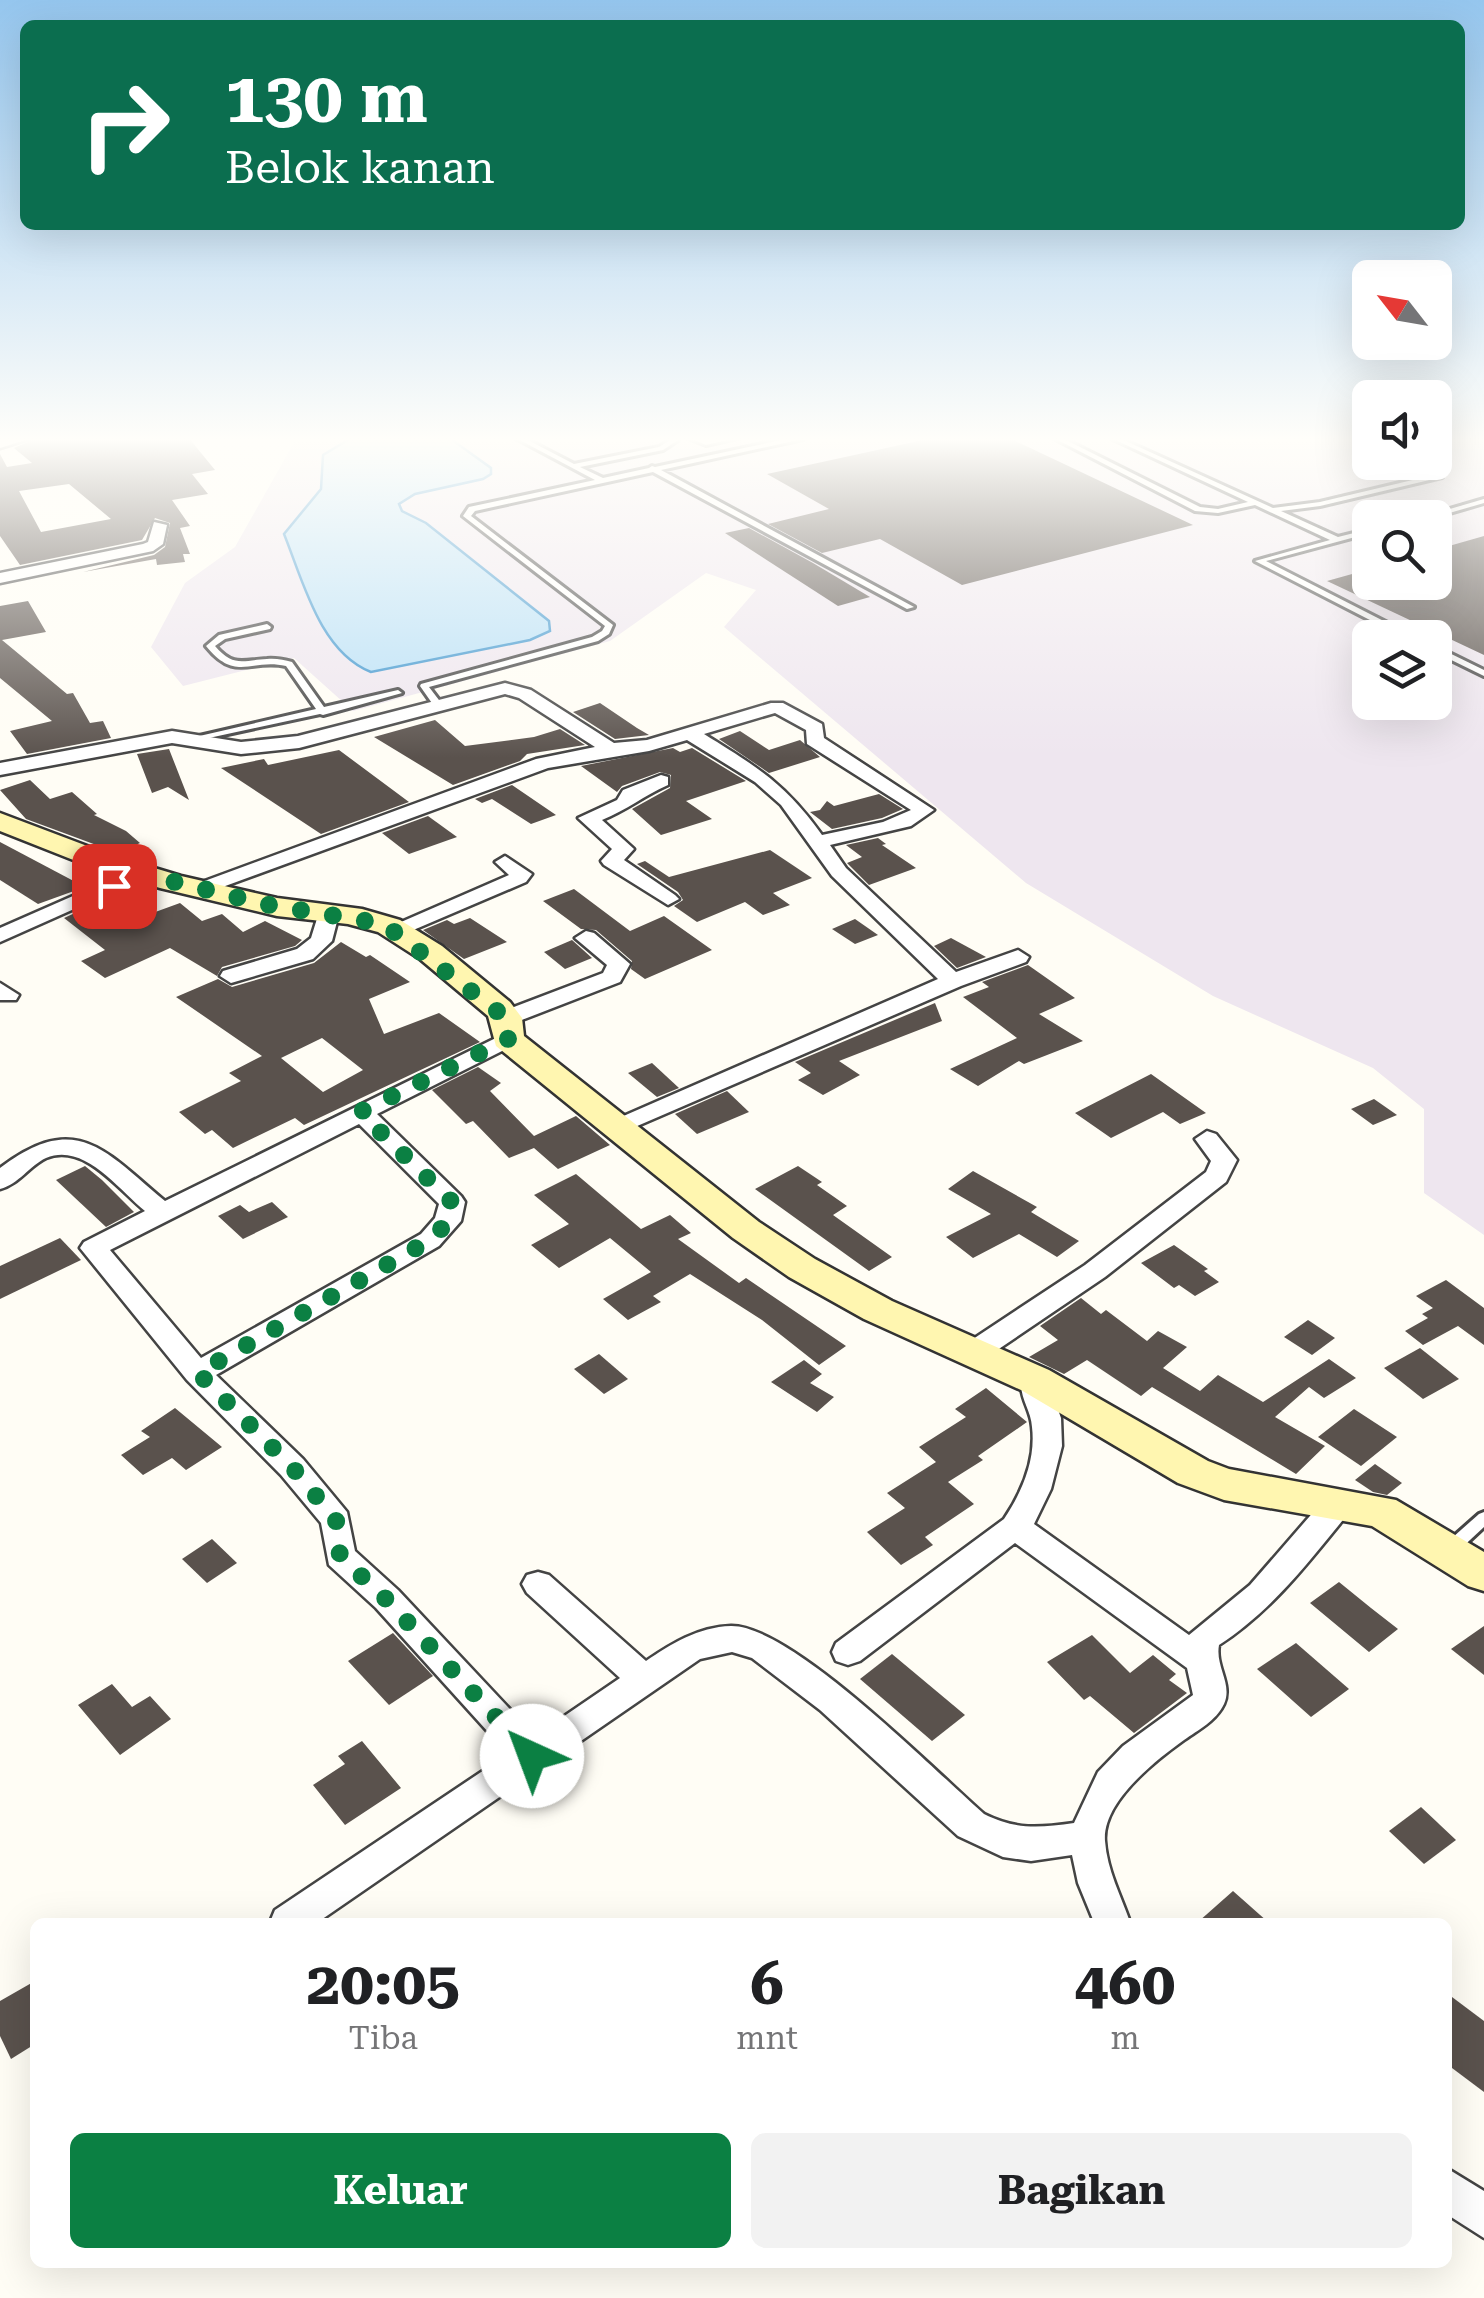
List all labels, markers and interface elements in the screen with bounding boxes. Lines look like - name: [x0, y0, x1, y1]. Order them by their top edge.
- text: 130 m: [225, 57, 428, 139]
- icon: right: [60, 60, 190, 190]
- text: Belok kanan: [225, 141, 495, 194]
- north arrow: [1352, 260, 1452, 360]
- map controls: [1352, 260, 1452, 720]
- button: sound: [1352, 380, 1452, 480]
- button: search: [1352, 500, 1452, 600]
- button: layers: [1352, 620, 1452, 720]
- pin: [72, 844, 157, 929]
- icon: arrive: [87, 859, 142, 914]
- position arrow: [480, 1704, 584, 1808]
- text: 20:05: [307, 1948, 460, 2019]
- text: 6: [750, 1948, 784, 2019]
- text: 460: [1075, 1948, 1175, 2019]
- text: Tiba: [349, 2019, 418, 2057]
- text: mnt: [736, 2019, 798, 2057]
- text: m: [1110, 2019, 1140, 2057]
- button: Keluar: [70, 2133, 731, 2248]
- button: Bagikan: [751, 2133, 1412, 2248]

